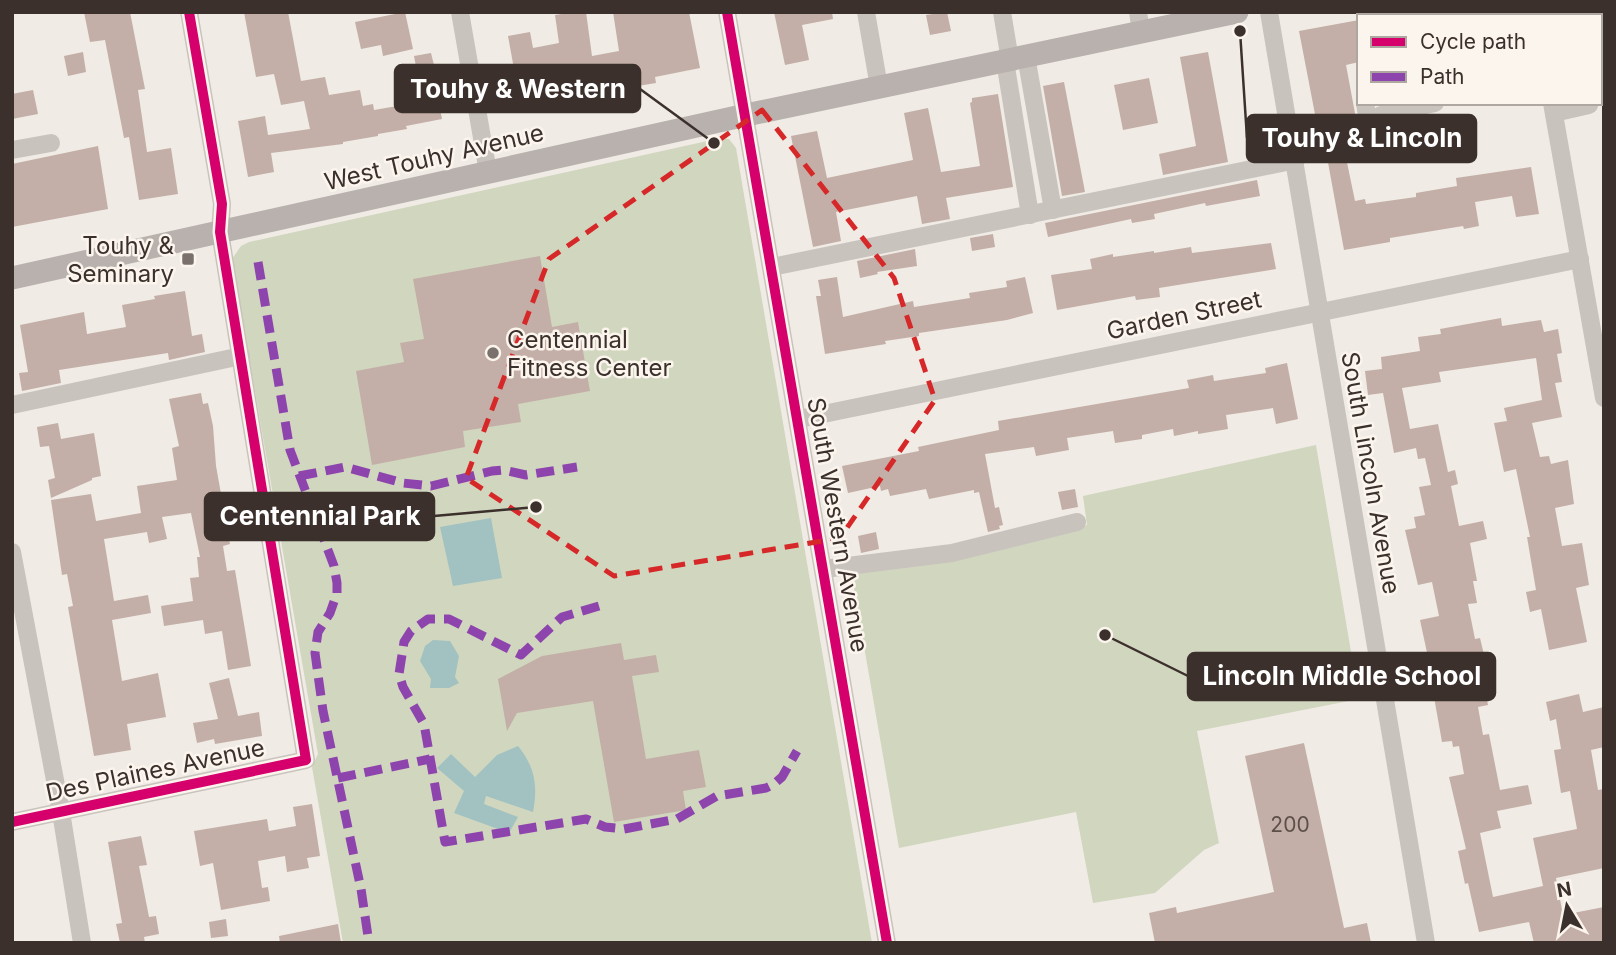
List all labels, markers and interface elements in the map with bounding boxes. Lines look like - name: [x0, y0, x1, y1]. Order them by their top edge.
- legend: [1357, 14, 1602, 105]
- text: Cycle path: [1420, 29, 1526, 54]
- text: Path: [1420, 64, 1465, 89]
- callout: Touhy & Western: [395, 65, 640, 112]
- text: Touhy & Western: [410, 73, 626, 104]
- callout: Touhy & Lincoln: [1247, 115, 1476, 162]
- street label: West Touhy Avenue: [321, 118, 547, 196]
- text: Touhy & Lincoln: [1261, 122, 1463, 153]
- place label: Touhy & Seminary: [67, 231, 175, 288]
- marker: Touhy & Seminary: [180, 251, 196, 267]
- street label: Garden Street: [1104, 284, 1264, 346]
- place label: Centennial Fitness Center: [507, 325, 671, 382]
- marker: Centennial Fitness Center: [485, 345, 501, 361]
- street label: South Lincoln Avenue: [1335, 350, 1407, 596]
- street label: South Western Avenue: [801, 395, 875, 655]
- callout: Centennial Park: [205, 493, 434, 540]
- text: Centennial Park: [219, 500, 421, 531]
- callout: Lincoln Middle School: [1188, 653, 1495, 700]
- text: Lincoln Middle School: [1203, 660, 1481, 691]
- street label: Des Plaines Avenue: [43, 733, 267, 807]
- house number: 200: [1270, 812, 1310, 837]
- north arrow: [1532, 871, 1602, 941]
- text: N: [1555, 877, 1573, 902]

